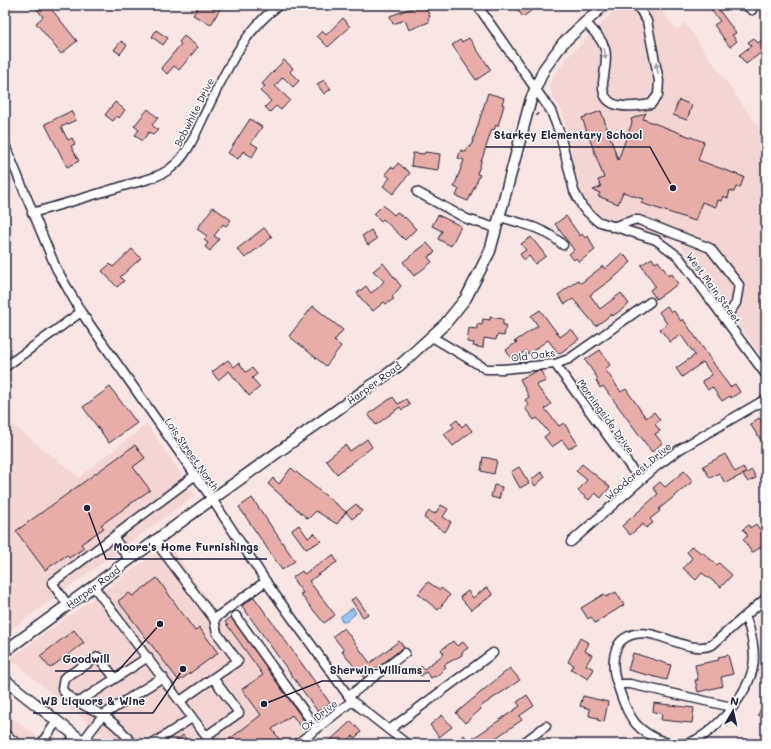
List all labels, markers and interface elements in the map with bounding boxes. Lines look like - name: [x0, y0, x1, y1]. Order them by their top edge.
- one-way arrow: [602, 48, 608, 60]
- one-way arrow: [653, 62, 659, 75]
- street label: Bobwhite Drive: [171, 75, 217, 149]
- callout: Starkey Elementary School: [486, 124, 650, 147]
- text: Starkey Elementary School: [494, 127, 642, 142]
- street label: West Main Street: [683, 249, 745, 327]
- street label: Old Oaks: [510, 345, 556, 365]
- street label: Harper Road: [344, 359, 404, 407]
- street label: Morningside Drive: [574, 376, 638, 456]
- street label: Lois Street North: [162, 415, 223, 493]
- street label: Woodcrest Drive: [602, 439, 674, 503]
- callout: Moore's Home Furnishings: [106, 536, 267, 559]
- text: Moore's Home Furnishings: [114, 539, 259, 554]
- street label: Harper Road: [63, 563, 123, 611]
- callout: Goodwill: [55, 648, 118, 671]
- text: Goodwill: [63, 651, 109, 666]
- callout: Sherwin-Williams: [322, 658, 430, 681]
- text: Sherwin-Williams: [330, 662, 423, 677]
- callout: WB Liquors & Wine: [33, 690, 153, 713]
- north arrow: [713, 691, 753, 731]
- text: WB Liquors & Wine: [41, 693, 146, 708]
- text: N: [729, 693, 740, 709]
- street label: Ox Drive: [298, 696, 340, 734]

